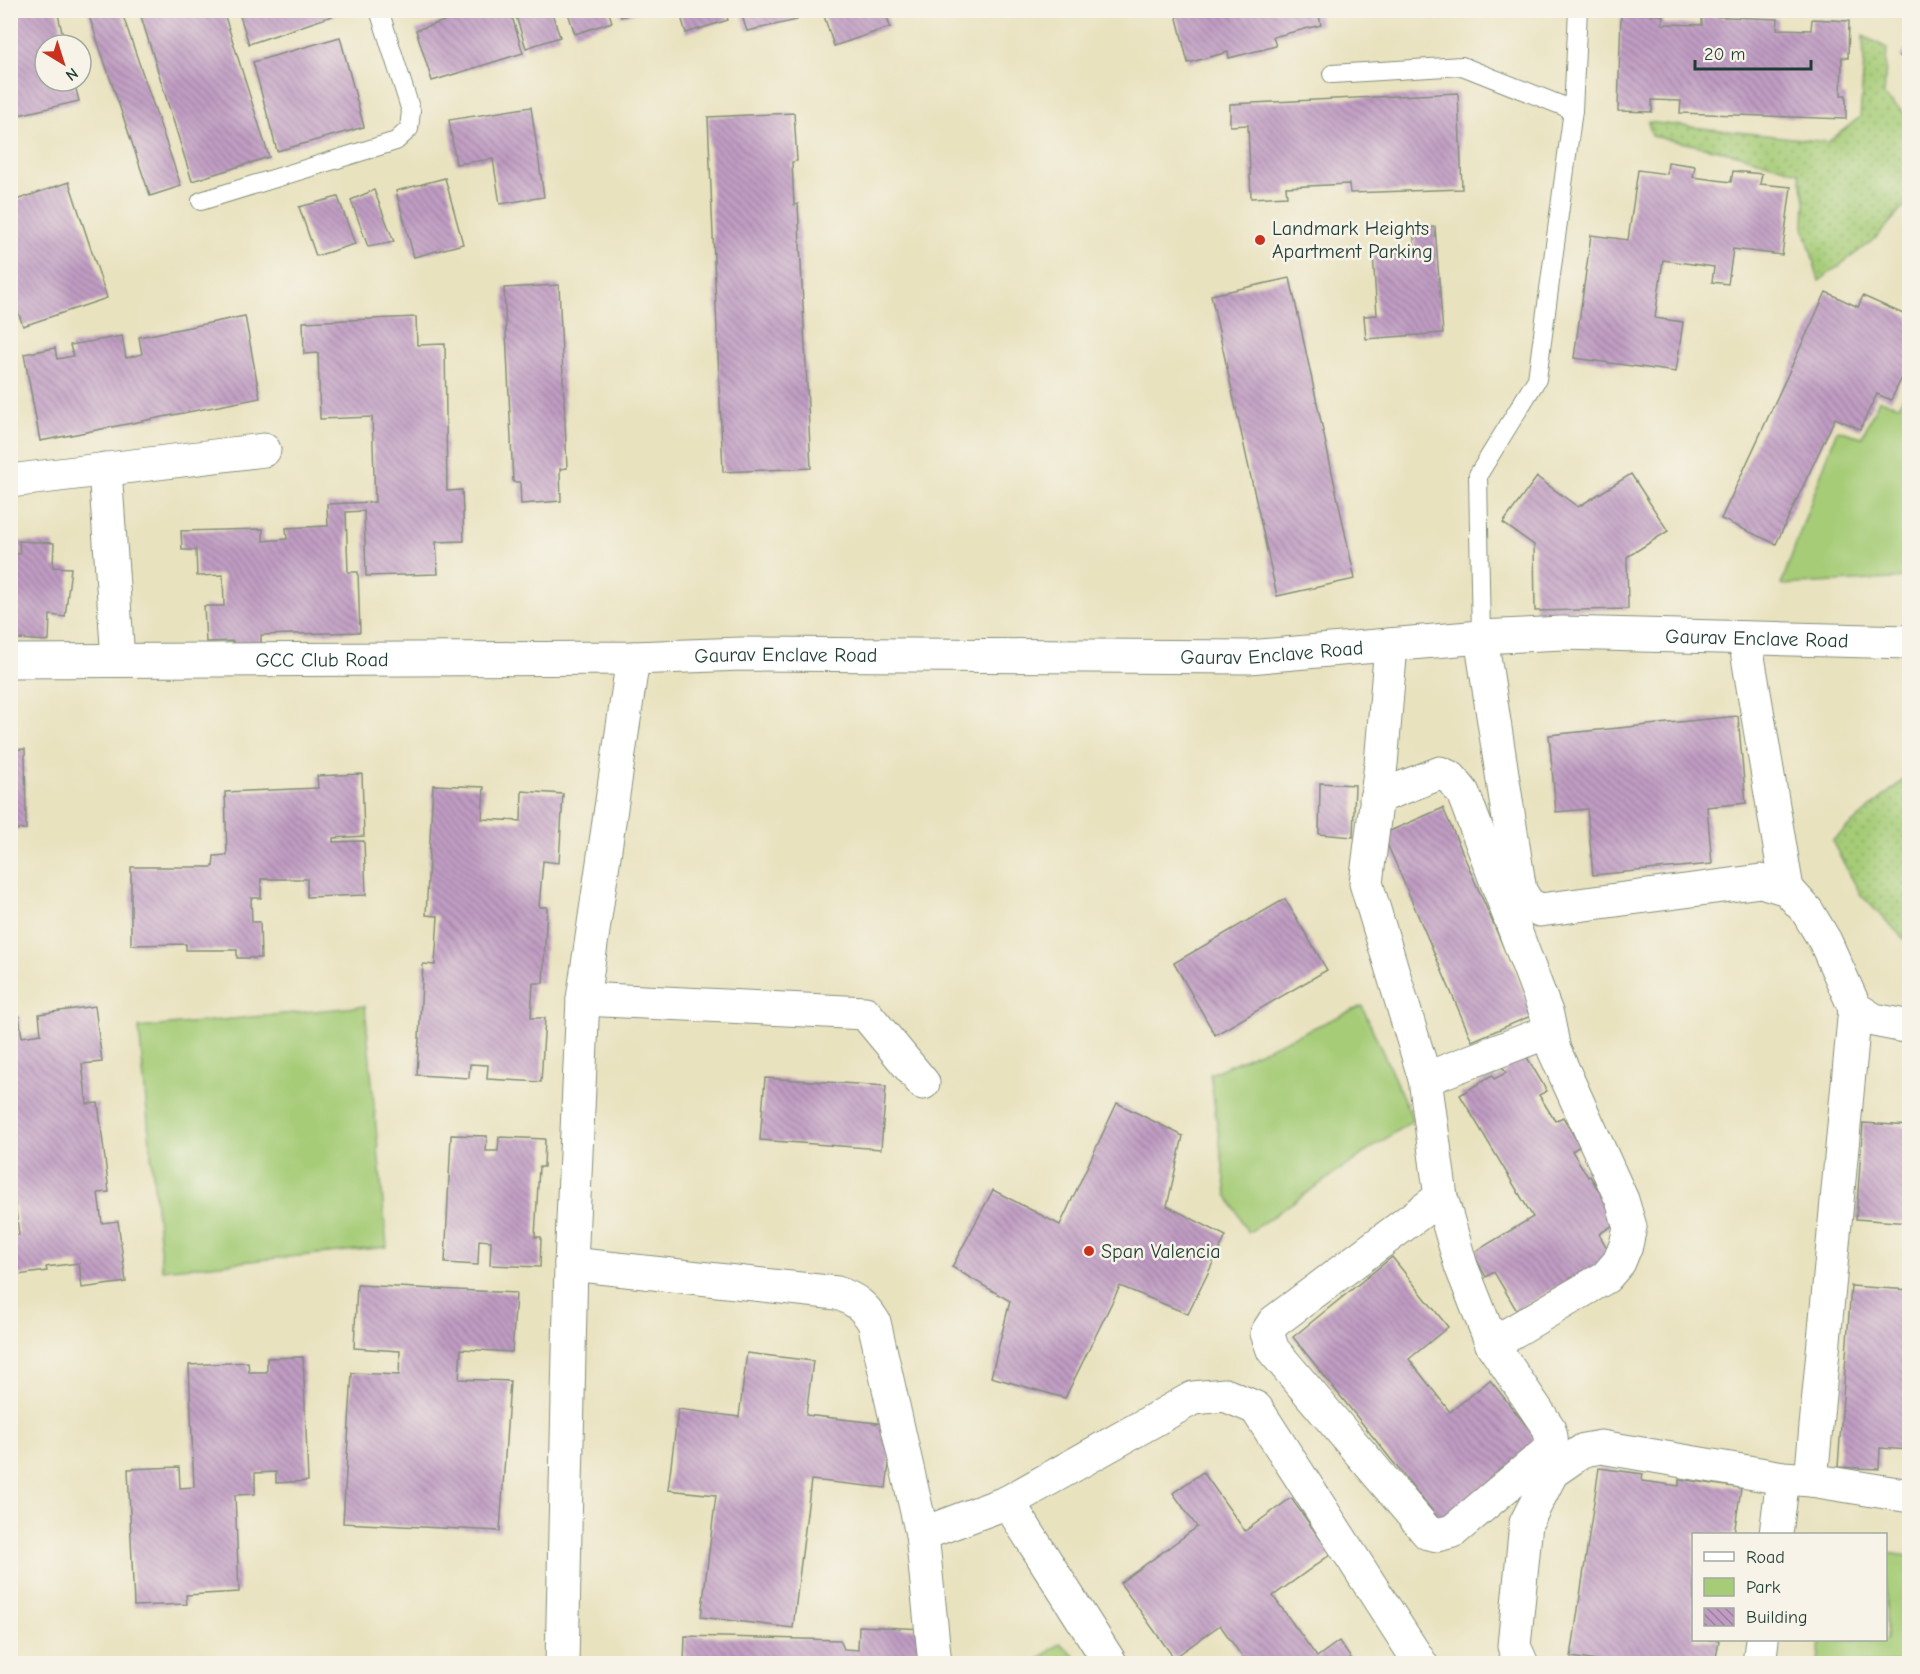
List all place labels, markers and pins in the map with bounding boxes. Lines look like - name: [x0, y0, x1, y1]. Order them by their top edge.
- place label: Landmark Heights Apartment Parking: [1272, 217, 1433, 263]
- marker: Landmark Heights Apartment Parking: [1253, 233, 1267, 247]
- place label: Span Valencia: [1101, 1240, 1221, 1263]
- marker: Span Valencia: [1082, 1244, 1096, 1258]

